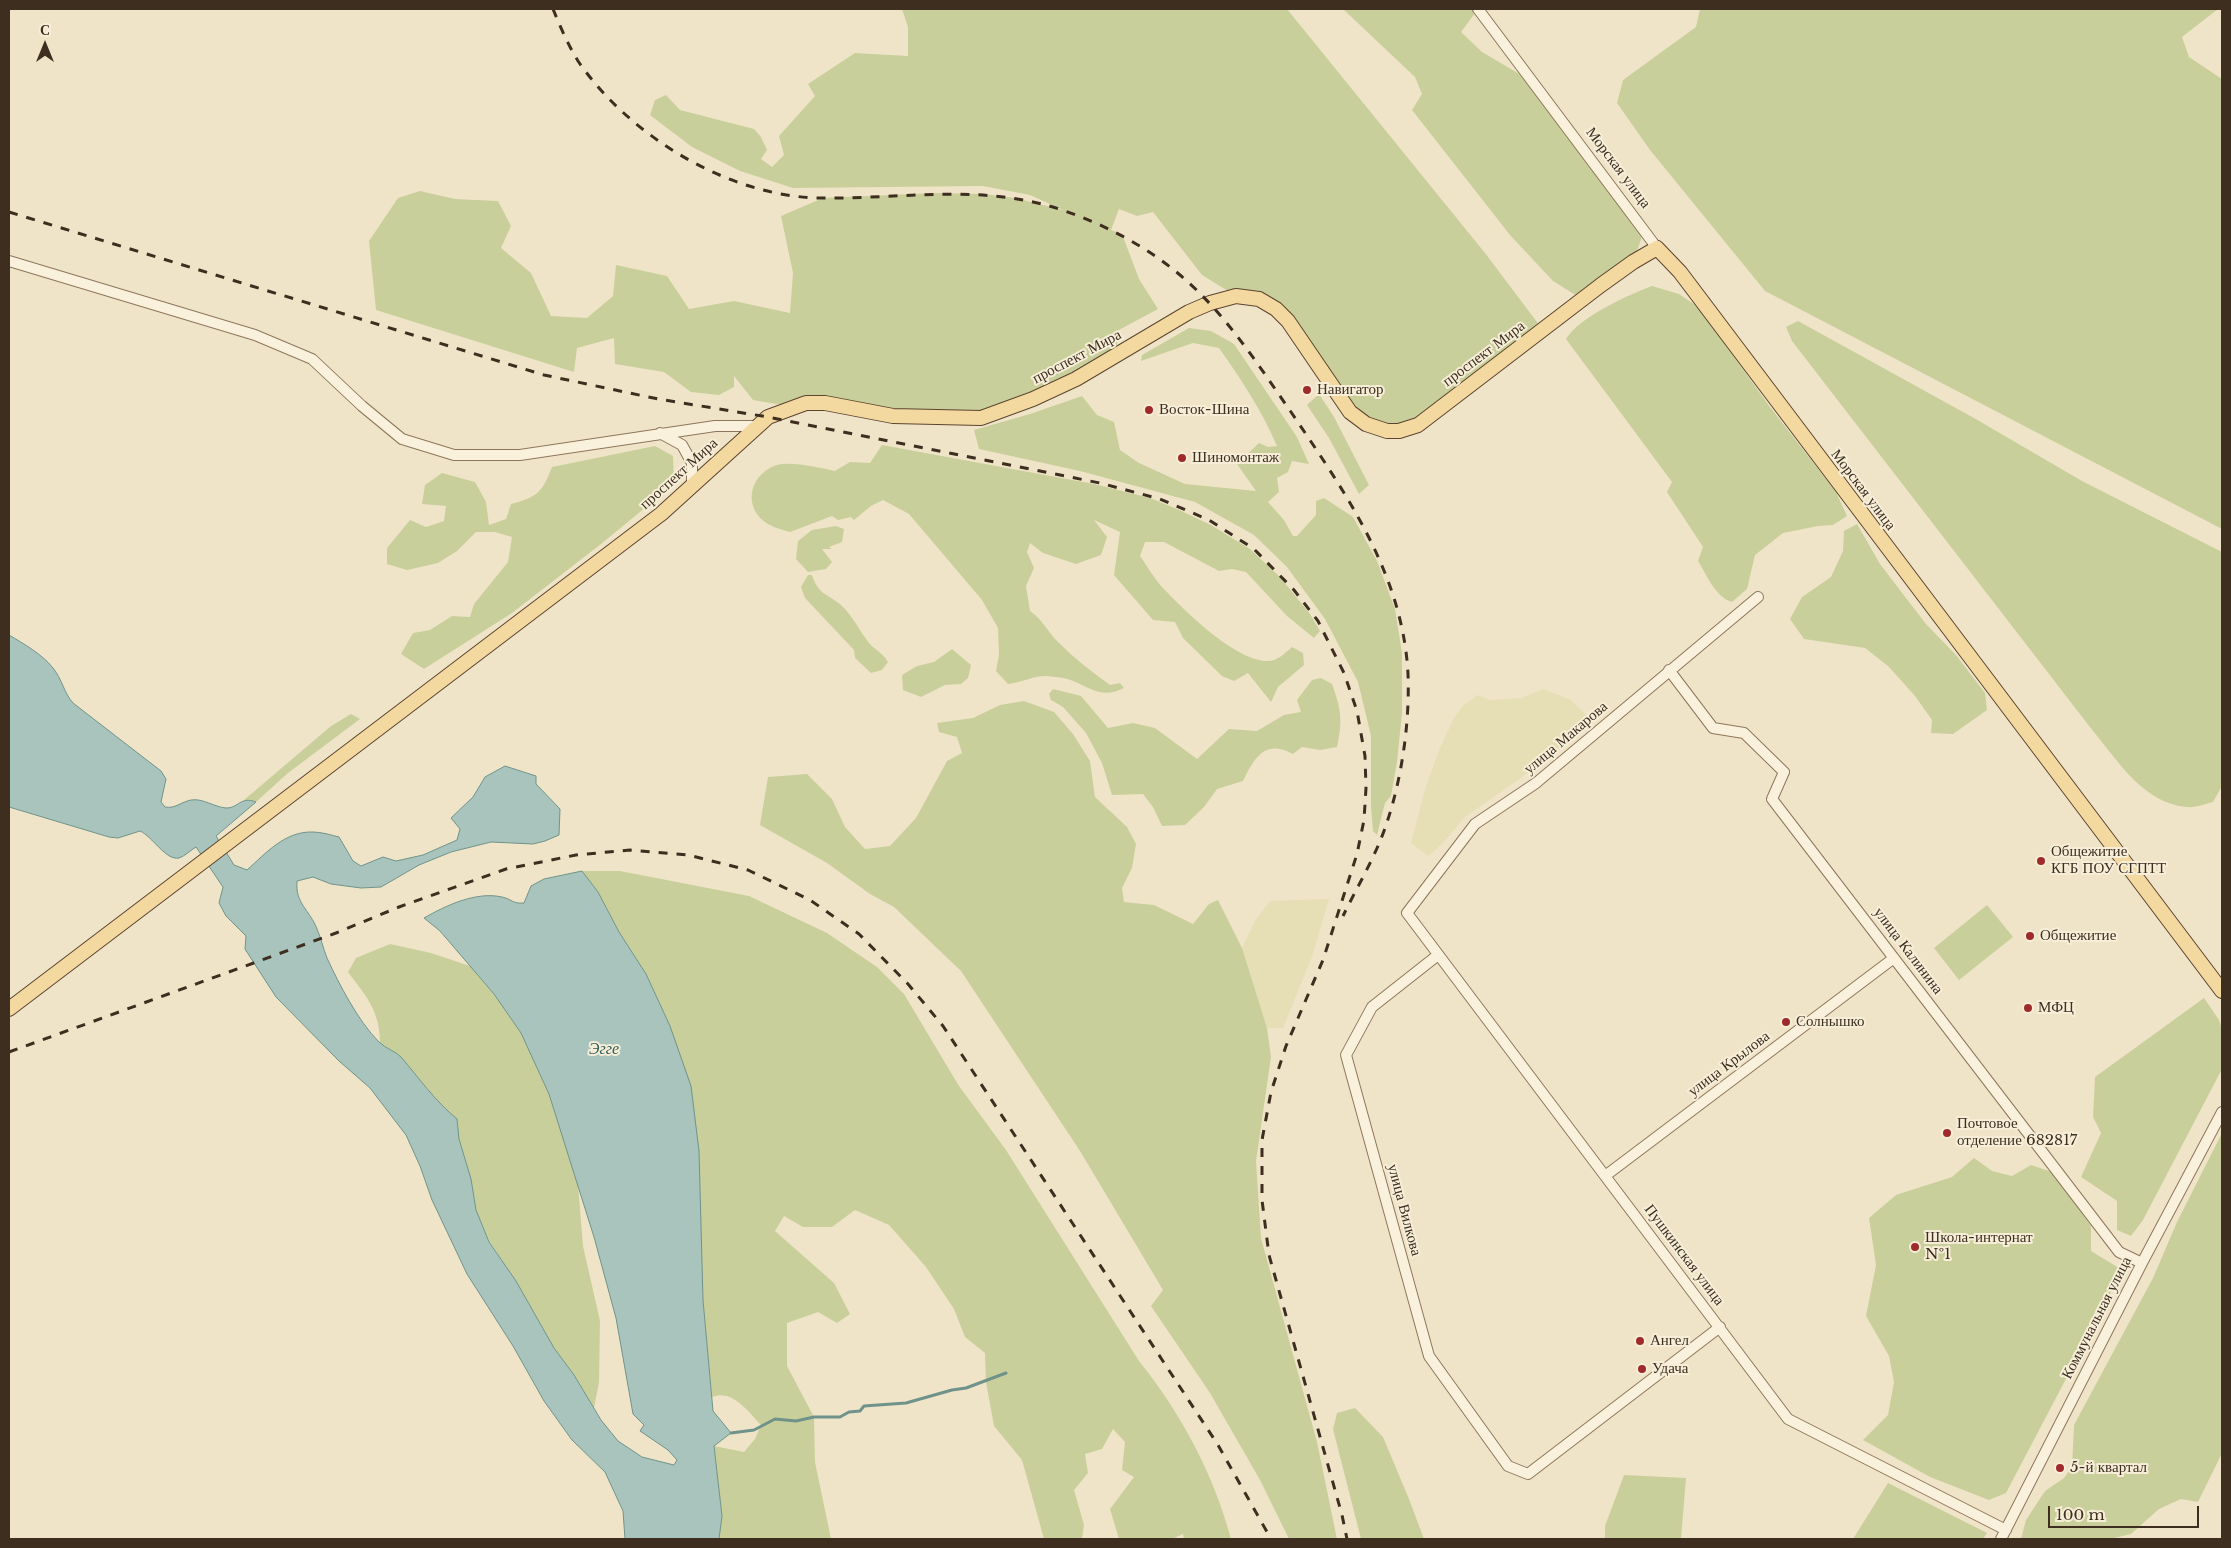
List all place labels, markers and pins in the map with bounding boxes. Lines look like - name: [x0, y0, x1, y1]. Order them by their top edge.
- place label: Навигатор: [1317, 381, 1383, 399]
- marker: Навигатор: [1301, 384, 1313, 396]
- place label: Восток-Шина: [1159, 401, 1249, 419]
- marker: Восток-Шина: [1143, 404, 1155, 416]
- place label: Шиномонтаж: [1192, 449, 1279, 467]
- marker: Шиномонтаж: [1176, 452, 1188, 464]
- place label: Общежитие КГБ ПОУ СГПТТ: [2051, 843, 2166, 878]
- marker: Общежитие КГБ ПОУ СГПТТ: [2035, 855, 2047, 867]
- place label: Общежитие: [2040, 927, 2116, 945]
- marker: Общежитие: [2024, 930, 2036, 942]
- place label: МФЦ: [2038, 999, 2074, 1017]
- marker: МФЦ: [2022, 1002, 2034, 1014]
- place label: Солнышко: [1796, 1013, 1864, 1031]
- marker: Солнышко: [1780, 1016, 1792, 1028]
- place label: Почтовое отделение 682817: [1957, 1115, 2077, 1150]
- marker: Почтовое отделение 682817: [1941, 1127, 1953, 1139]
- place label: Школа-интернат №1: [1925, 1229, 2033, 1264]
- marker: Школа-интернат №1: [1909, 1241, 1921, 1253]
- place label: Ангел: [1650, 1332, 1689, 1350]
- marker: Ангел: [1634, 1335, 1646, 1347]
- place label: Удача: [1652, 1360, 1688, 1378]
- marker: Удача: [1636, 1363, 1648, 1375]
- place label: 5-й квартал: [2070, 1459, 2147, 1477]
- marker: 5-й квартал: [2054, 1462, 2066, 1474]

